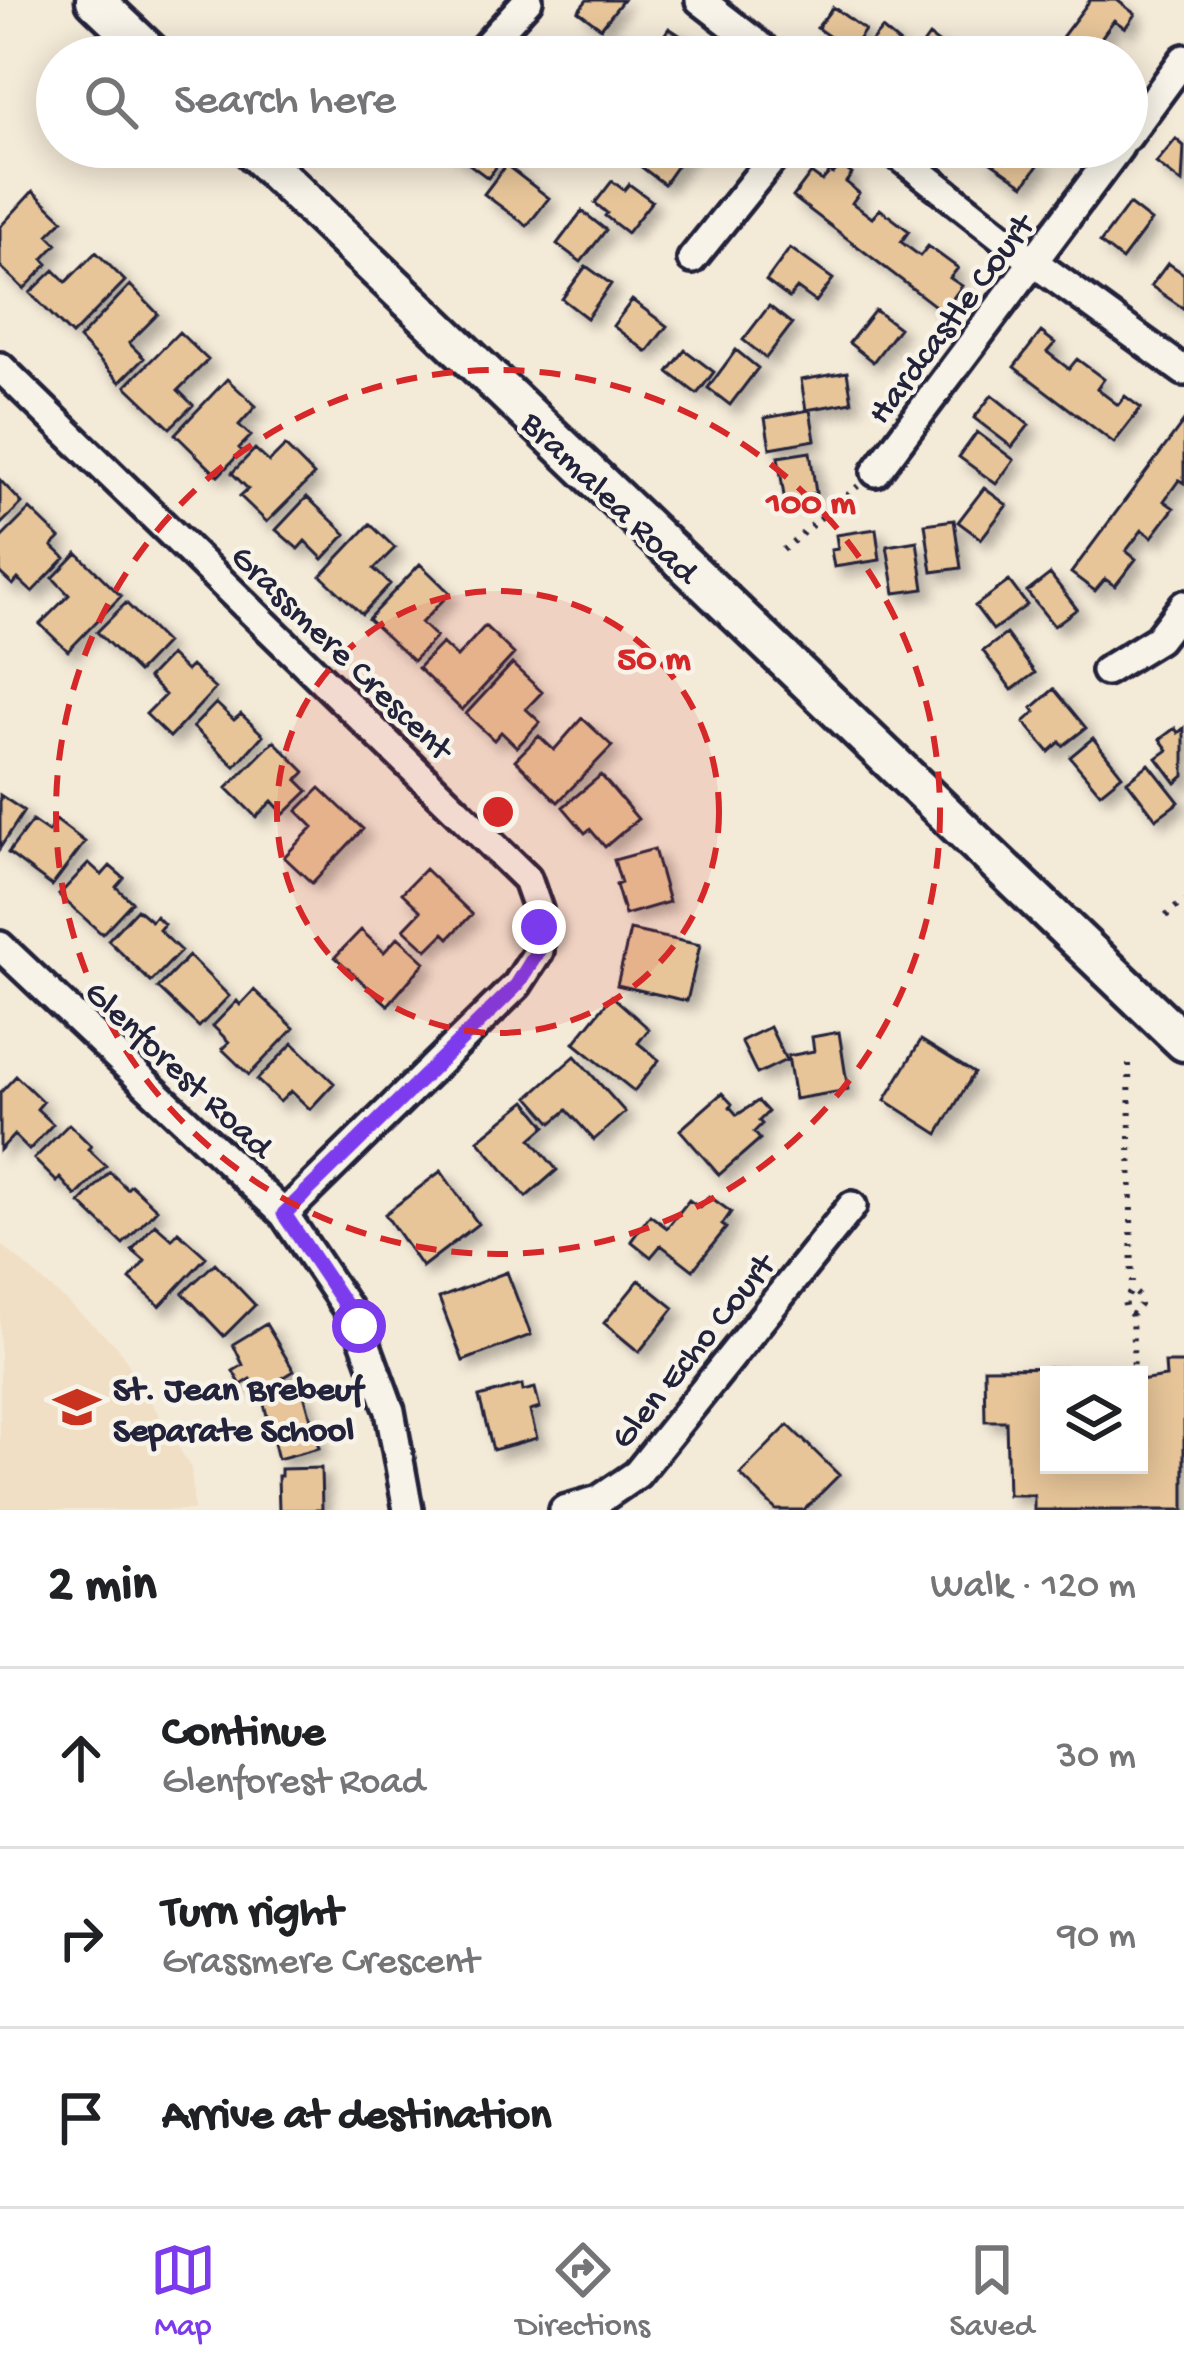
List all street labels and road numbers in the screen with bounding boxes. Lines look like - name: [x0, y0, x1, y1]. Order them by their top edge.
- street label: Hardcastle Court: [860, 205, 1048, 435]
- street label: Bramalea Road: [509, 404, 707, 597]
- street label: Grassmere Crescent: [219, 538, 462, 774]
- street label: Glenforest Road: [73, 973, 282, 1172]
- street label: Glen Echo Court: [603, 1244, 789, 1459]

